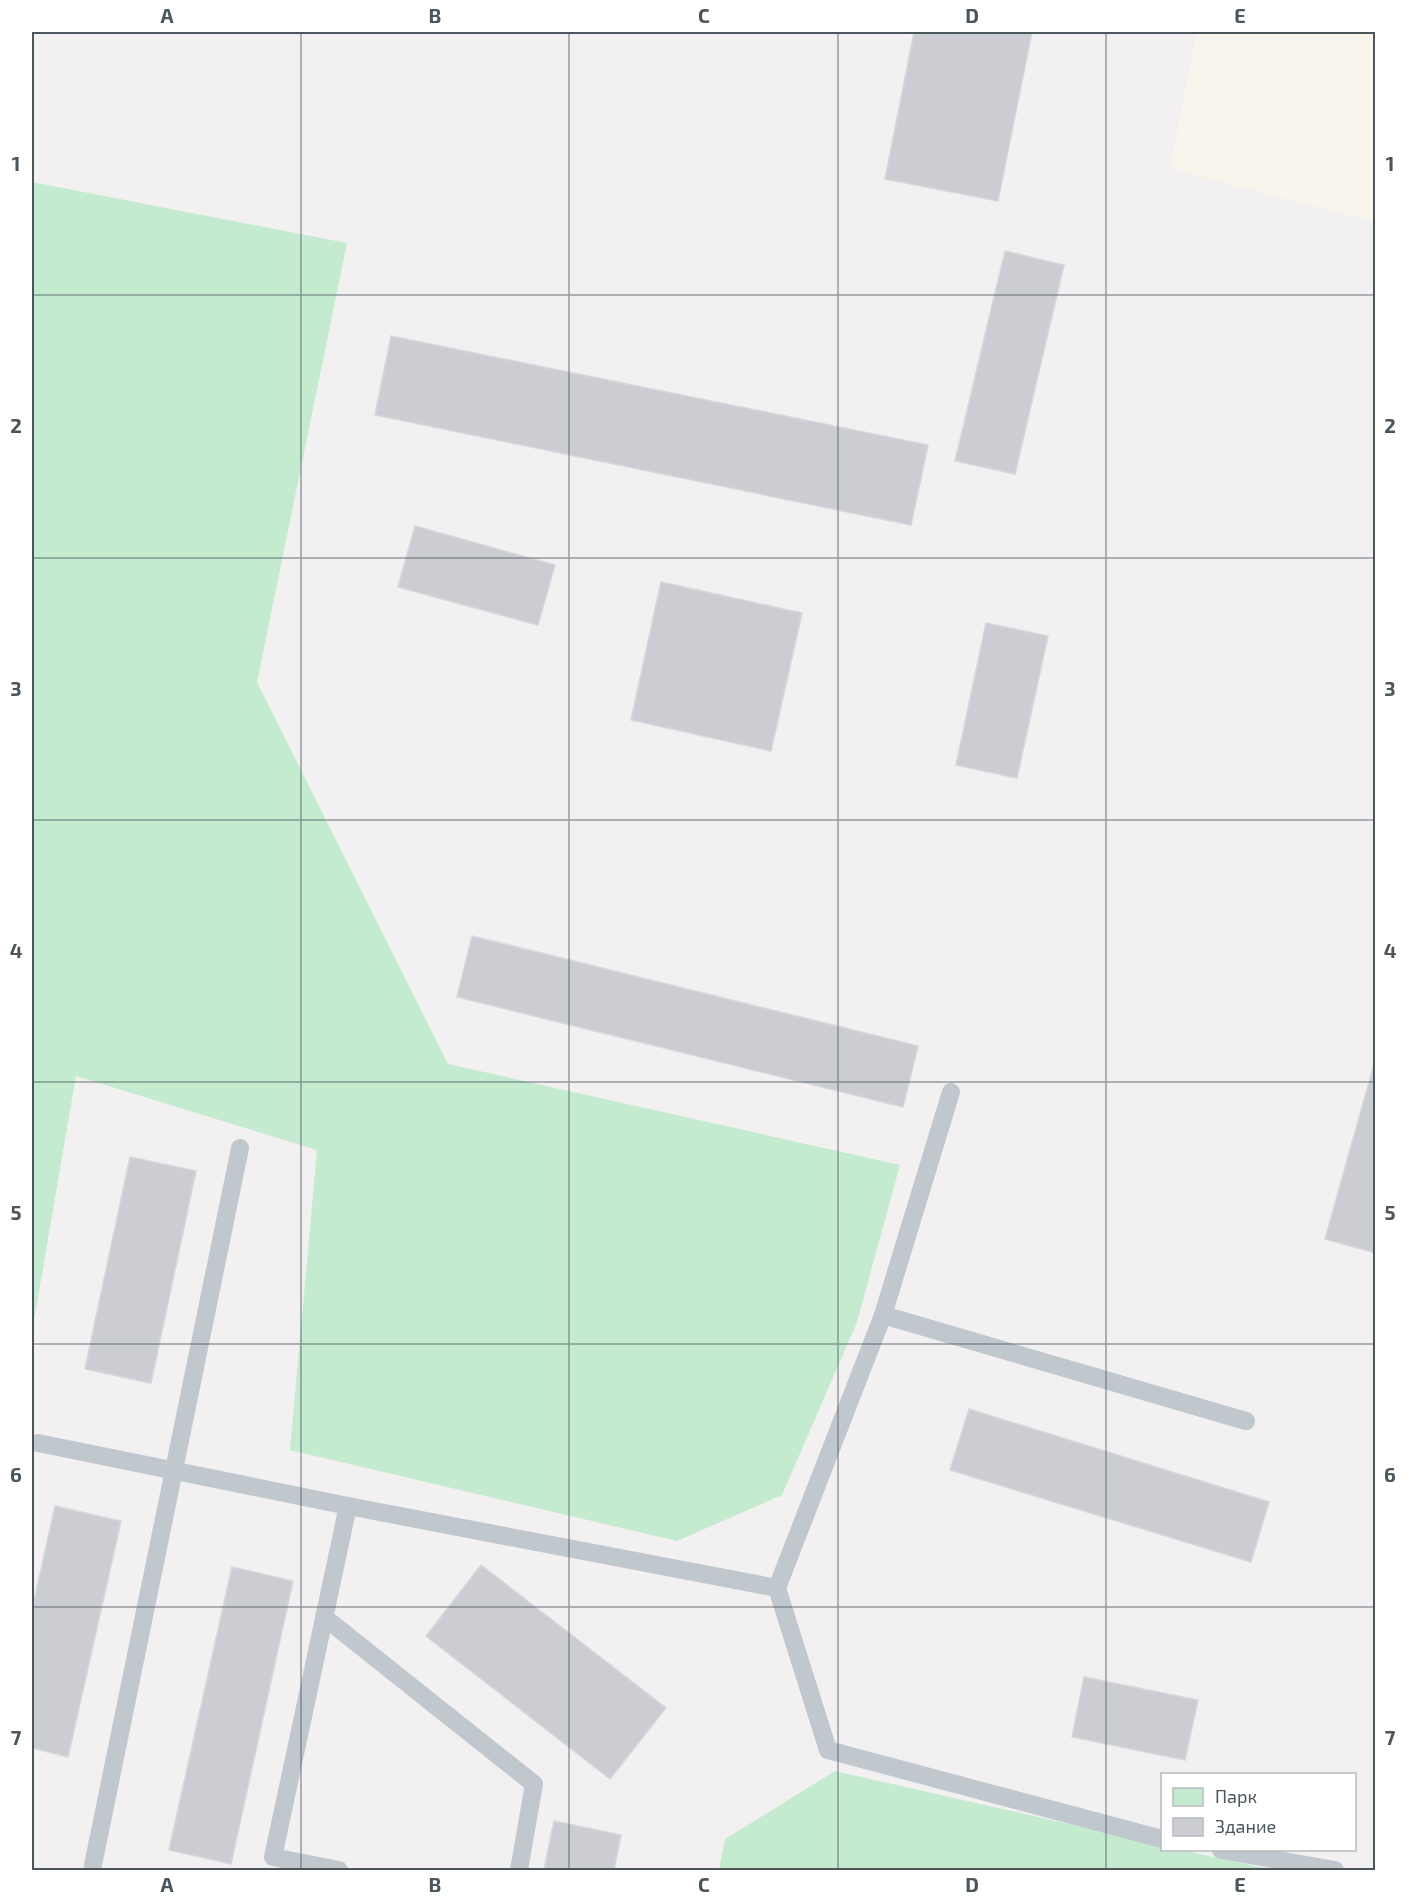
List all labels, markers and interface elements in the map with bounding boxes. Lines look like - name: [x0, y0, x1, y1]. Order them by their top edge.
- text: A: [160, 3, 174, 27]
- text: B: [429, 3, 441, 27]
- text: C: [698, 3, 710, 27]
- text: D: [965, 3, 979, 27]
- text: E: [1234, 3, 1246, 27]
- text: 1: [12, 151, 20, 175]
- text: 1: [1386, 151, 1394, 175]
- text: 2: [10, 413, 22, 437]
- text: 2: [1384, 413, 1396, 437]
- text: 3: [10, 676, 22, 700]
- text: 3: [1384, 676, 1396, 700]
- text: 4: [10, 938, 23, 962]
- text: 4: [1384, 938, 1397, 962]
- text: 5: [10, 1200, 22, 1224]
- text: 5: [1384, 1200, 1396, 1224]
- text: 6: [10, 1462, 22, 1486]
- text: 6: [1384, 1462, 1396, 1486]
- text: 7: [11, 1725, 22, 1749]
- text: 7: [1385, 1725, 1396, 1749]
- legend: [1161, 1773, 1356, 1851]
- text: Парк: [1215, 1785, 1257, 1807]
- text: Здание: [1215, 1815, 1276, 1837]
- text: A: [160, 1872, 174, 1896]
- text: B: [429, 1872, 441, 1896]
- text: C: [698, 1872, 710, 1896]
- text: D: [965, 1872, 979, 1896]
- text: E: [1234, 1872, 1246, 1896]

